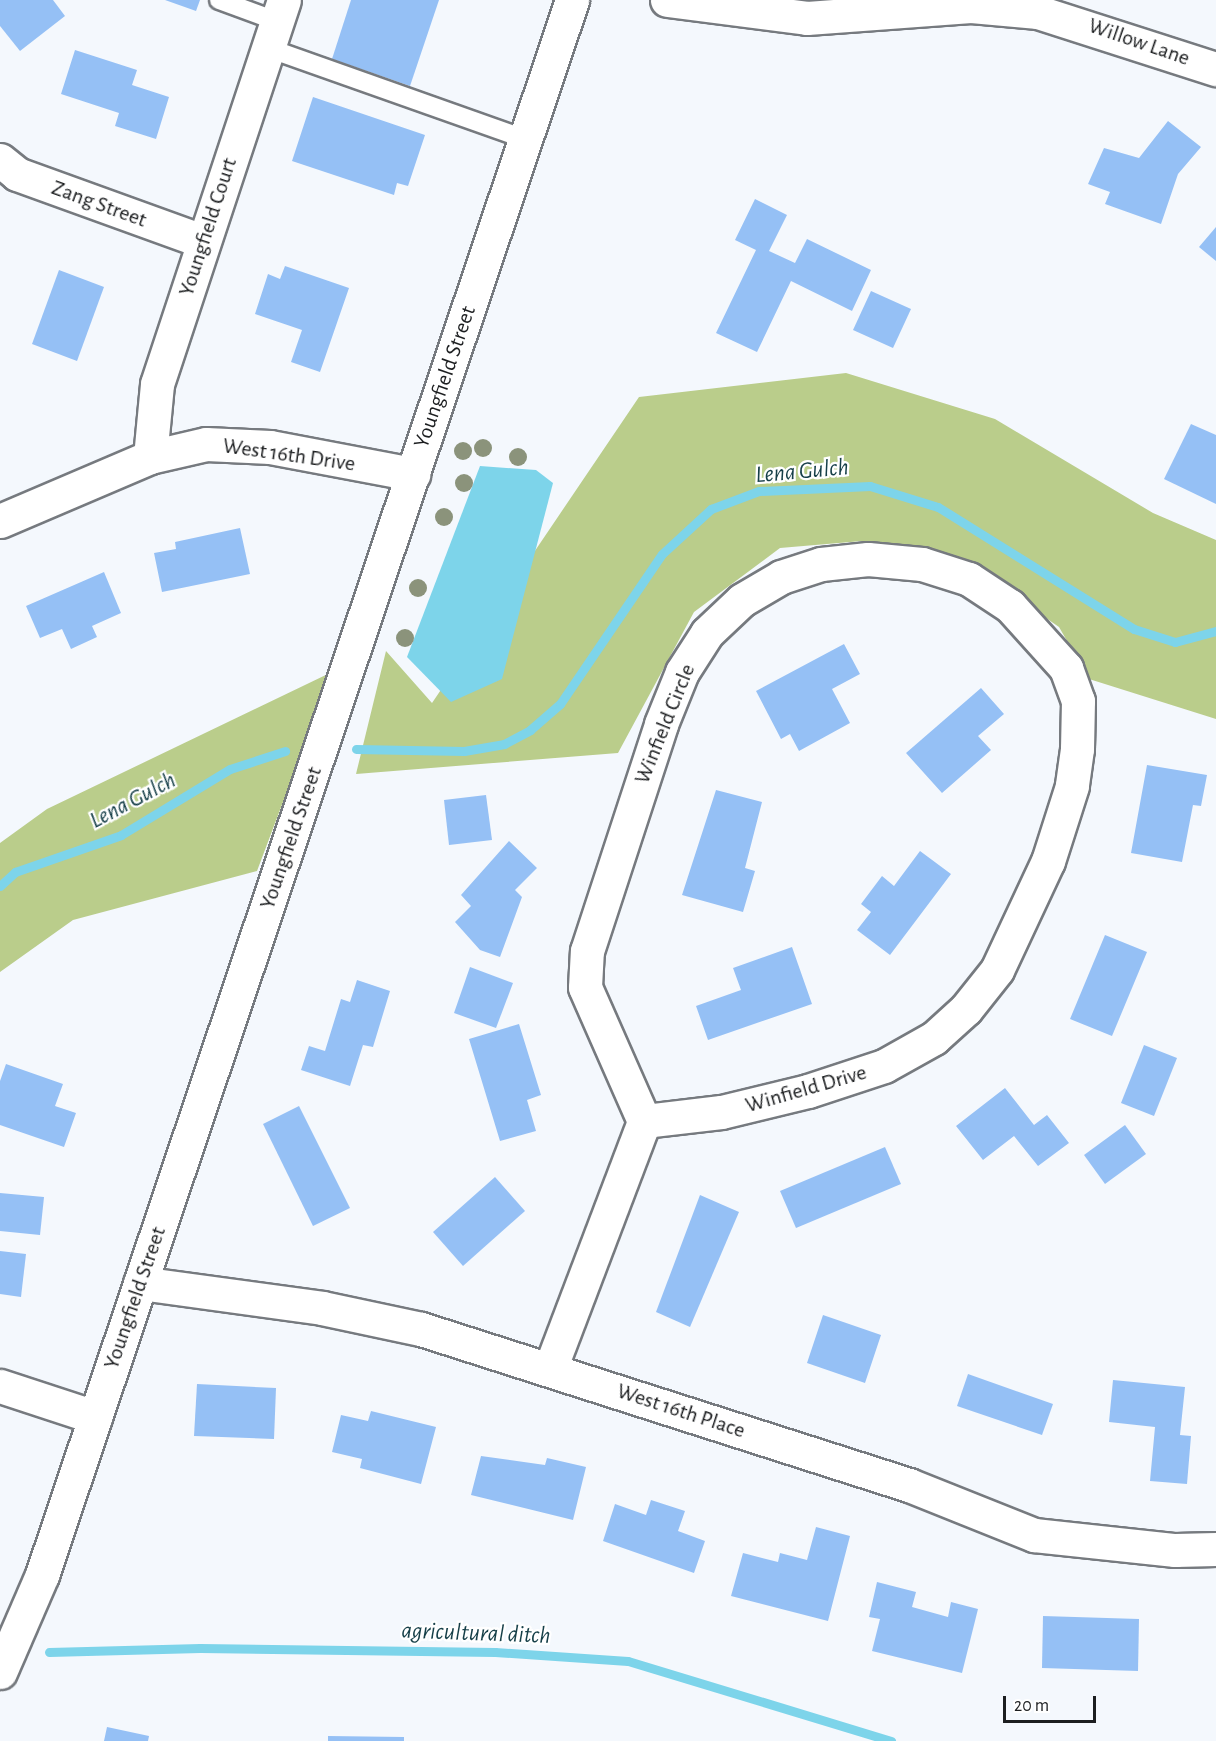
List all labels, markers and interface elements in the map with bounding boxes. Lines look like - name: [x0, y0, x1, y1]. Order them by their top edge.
- street label: Willow Lane: [1085, 12, 1193, 72]
- street label: Youngfield Court: [173, 155, 243, 299]
- street label: Zang Street: [48, 175, 150, 233]
- street label: Youngfield Street: [408, 302, 482, 452]
- street label: West 16th Drive: [221, 433, 357, 477]
- water label: Lena Gulch: [754, 454, 850, 490]
- street label: Winfield Circle: [629, 660, 701, 788]
- street label: Youngfield Street: [254, 763, 328, 913]
- water label: Lena Gulch: [85, 766, 181, 836]
- street label: Winfield Drive: [742, 1059, 870, 1119]
- street label: Youngfield Street: [98, 1223, 172, 1373]
- street label: West 16th Place: [614, 1378, 748, 1444]
- water label: agricultural ditch: [401, 1617, 551, 1651]
- scale bar: [1006, 1684, 1099, 1722]
- text: 20 m: [1014, 1697, 1049, 1715]

